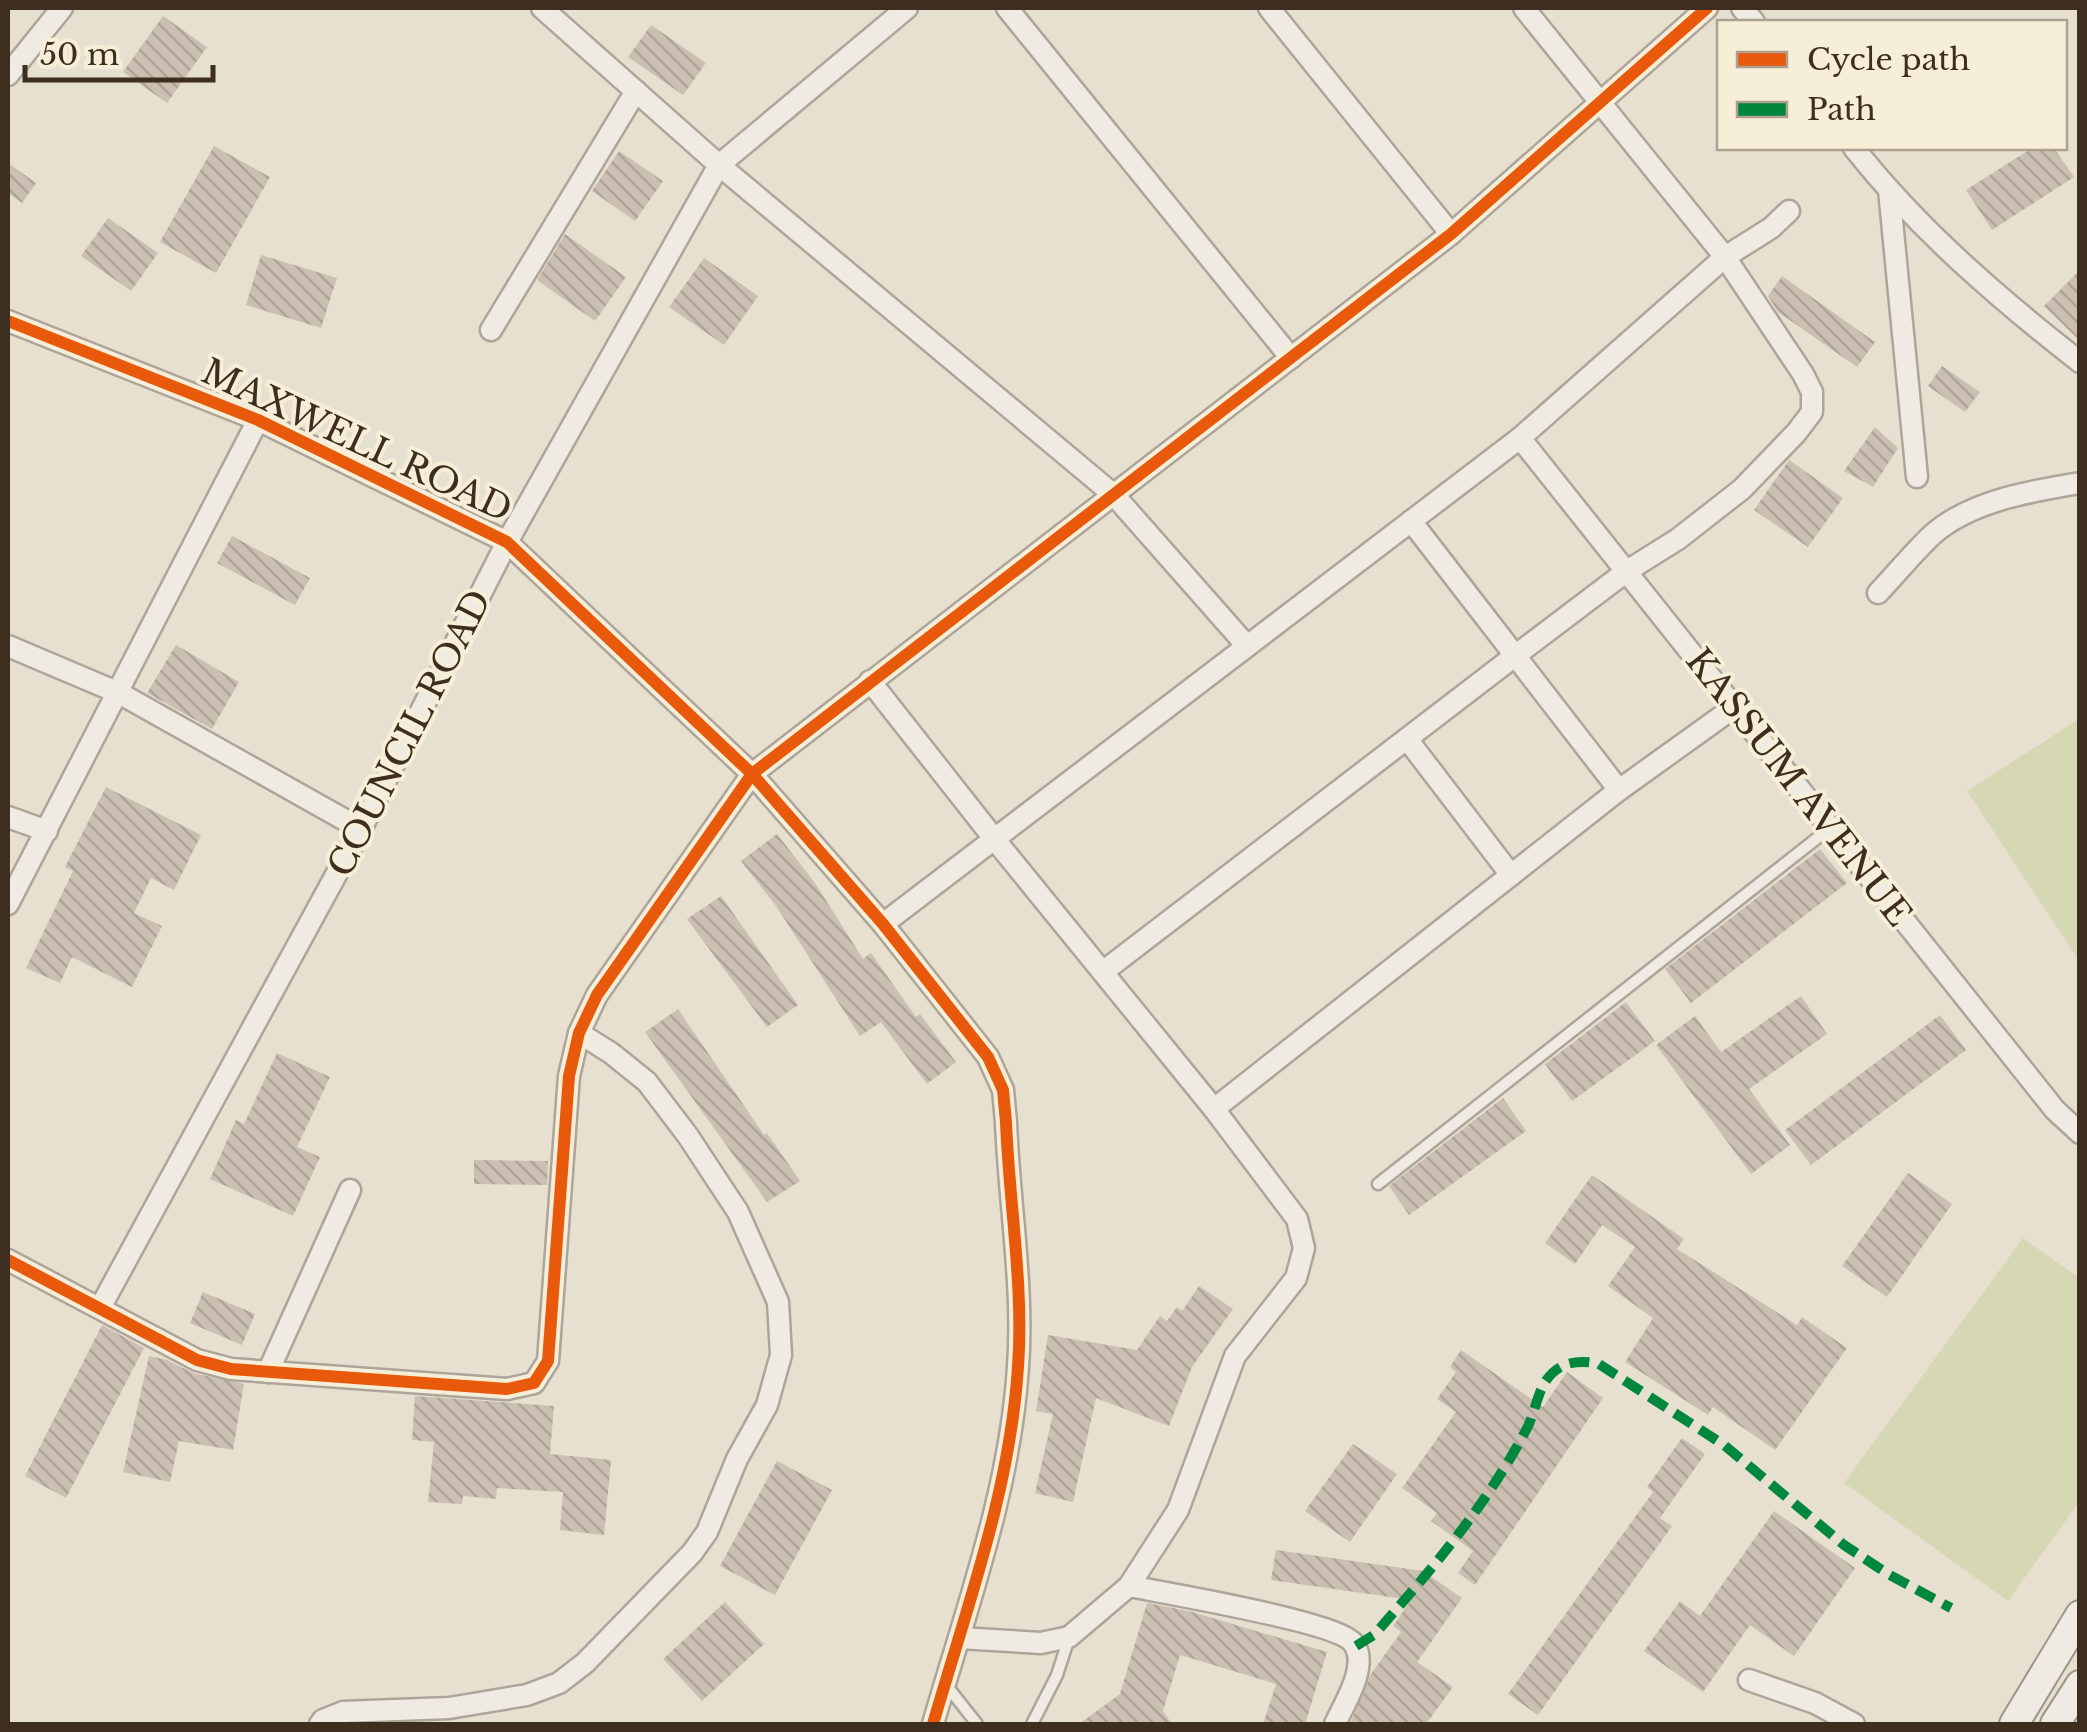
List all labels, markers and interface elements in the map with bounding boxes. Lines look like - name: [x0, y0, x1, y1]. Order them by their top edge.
- scale bar: [25, 20, 212, 82]
- legend: [1717, 20, 2067, 150]
- text: 50 m: [40, 36, 119, 73]
- text: Cycle path: [1807, 41, 1970, 78]
- text: Path: [1807, 91, 1876, 128]
- street label: MAXWELL ROAD: [195, 349, 519, 531]
- street label: COUNCIL ROAD: [318, 582, 500, 884]
- street label: KASSUM AVENUE: [1677, 640, 1921, 934]

